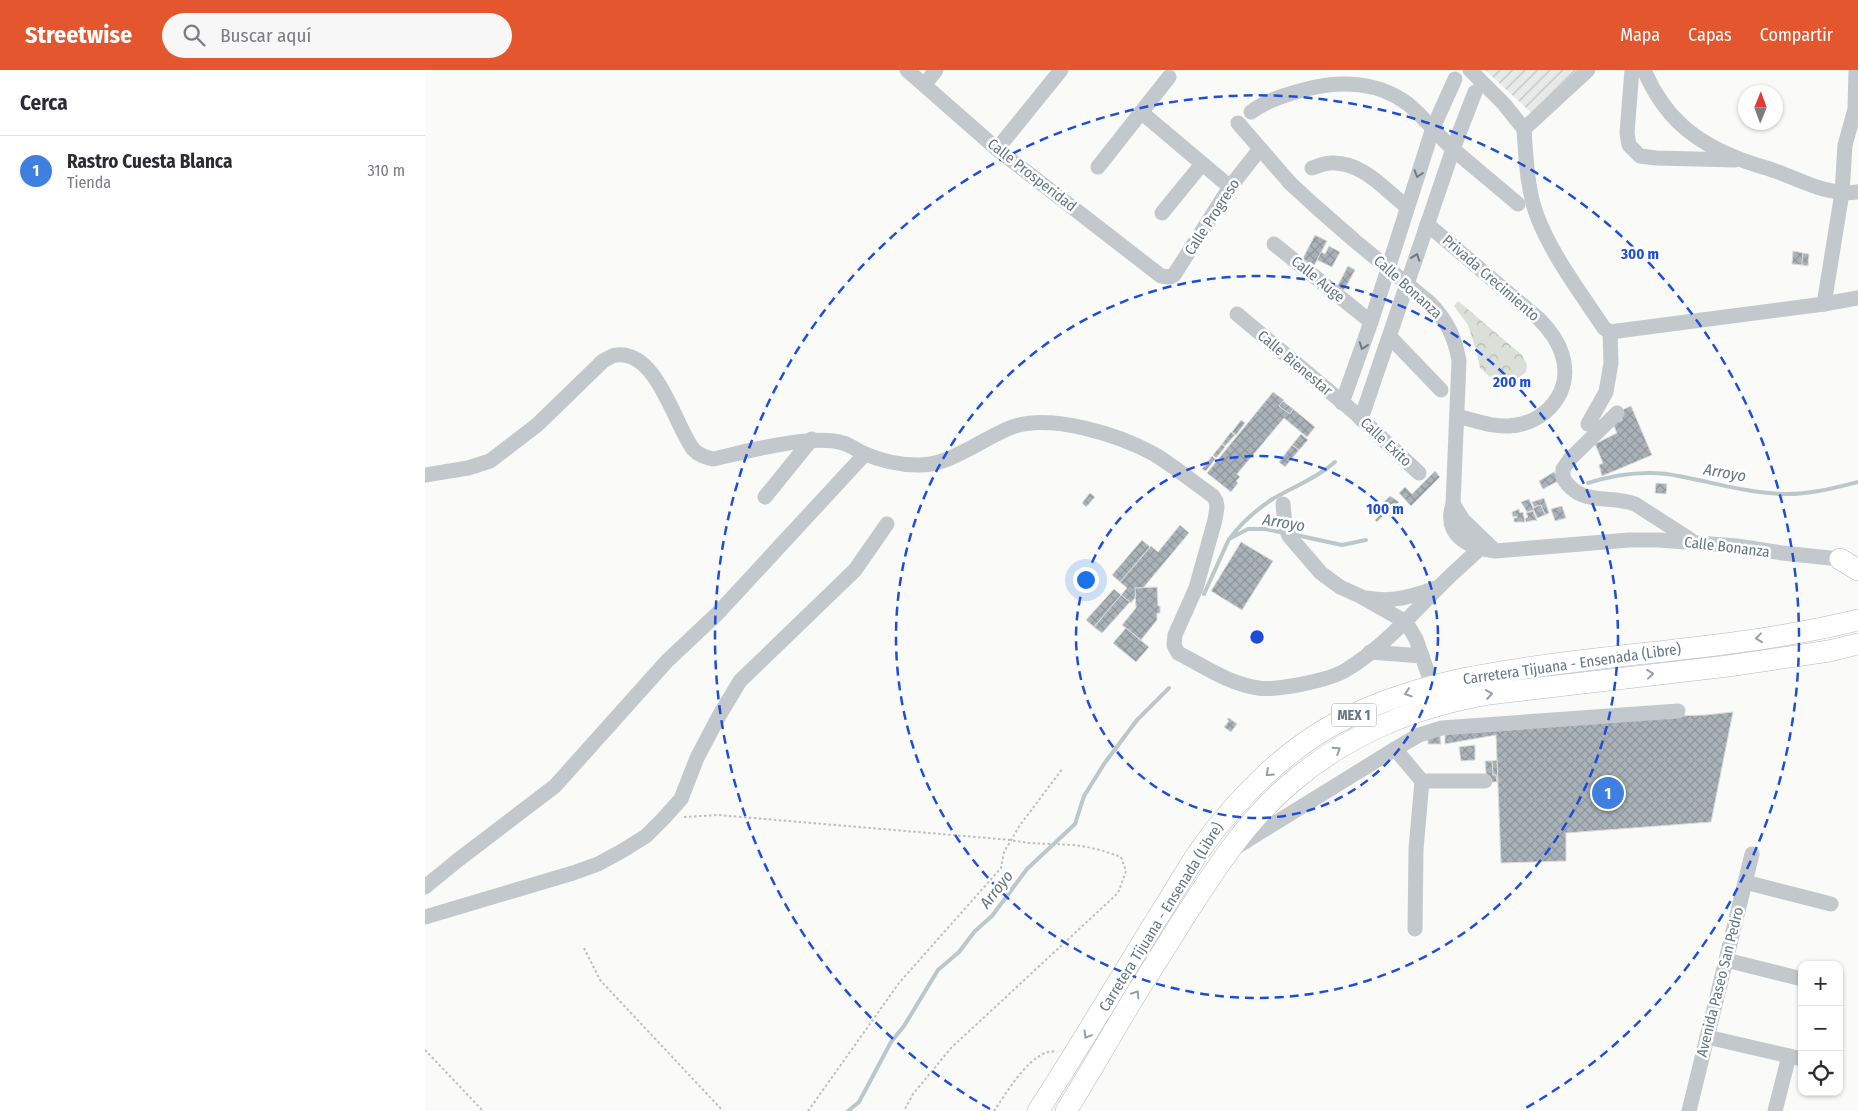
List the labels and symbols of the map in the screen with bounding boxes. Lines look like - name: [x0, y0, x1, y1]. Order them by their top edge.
- north arrow: [1738, 85, 1783, 130]
- street label: Calle Prosperidad: [984, 135, 1080, 215]
- one-way arrow: [1414, 170, 1424, 178]
- street label: Calle Progreso: [1181, 175, 1243, 259]
- street label: Privada Crecimiento: [1439, 231, 1543, 325]
- text: 300 m: [1620, 245, 1659, 263]
- street label: Calle Auge: [1288, 252, 1348, 306]
- street label: Calle Bonanza: [1370, 252, 1446, 322]
- one-way arrow: [1410, 253, 1420, 262]
- street label: Calle Bienestar: [1254, 327, 1337, 400]
- one-way arrow: [1359, 341, 1369, 349]
- text: 200 m: [1492, 373, 1531, 391]
- street label: Calle Exito: [1357, 414, 1415, 470]
- water label: Arroyo: [1701, 459, 1748, 486]
- text: 100 m: [1366, 500, 1404, 518]
- water label: Arroyo: [1260, 510, 1306, 535]
- street label: Calle Bonanza: [1683, 533, 1771, 561]
- your location: [1073, 567, 1099, 593]
- centre of rings: [1248, 628, 1266, 646]
- one-way arrow: [1754, 632, 1762, 643]
- street label: Carretera Tijuana - Ensenada (Libre): [1462, 640, 1682, 688]
- one-way arrow: [1646, 669, 1654, 680]
- one-way arrow: [1405, 687, 1413, 697]
- one-way arrow: [1484, 690, 1493, 700]
- road number: MEX 1: [1331, 704, 1377, 726]
- one-way arrow: [1332, 747, 1341, 756]
- one-way arrow: [1265, 767, 1274, 776]
- pin: 1: [1592, 774, 1624, 812]
- street label: Carretera Tijuana - Ensenada (Libre): [1095, 819, 1227, 1015]
- water label: Arroyo: [975, 867, 1017, 913]
- street label: Avenida Paseo San Pedro: [1693, 905, 1747, 1059]
- one-way arrow: [1130, 991, 1140, 1000]
- one-way arrow: [1083, 1029, 1093, 1038]

